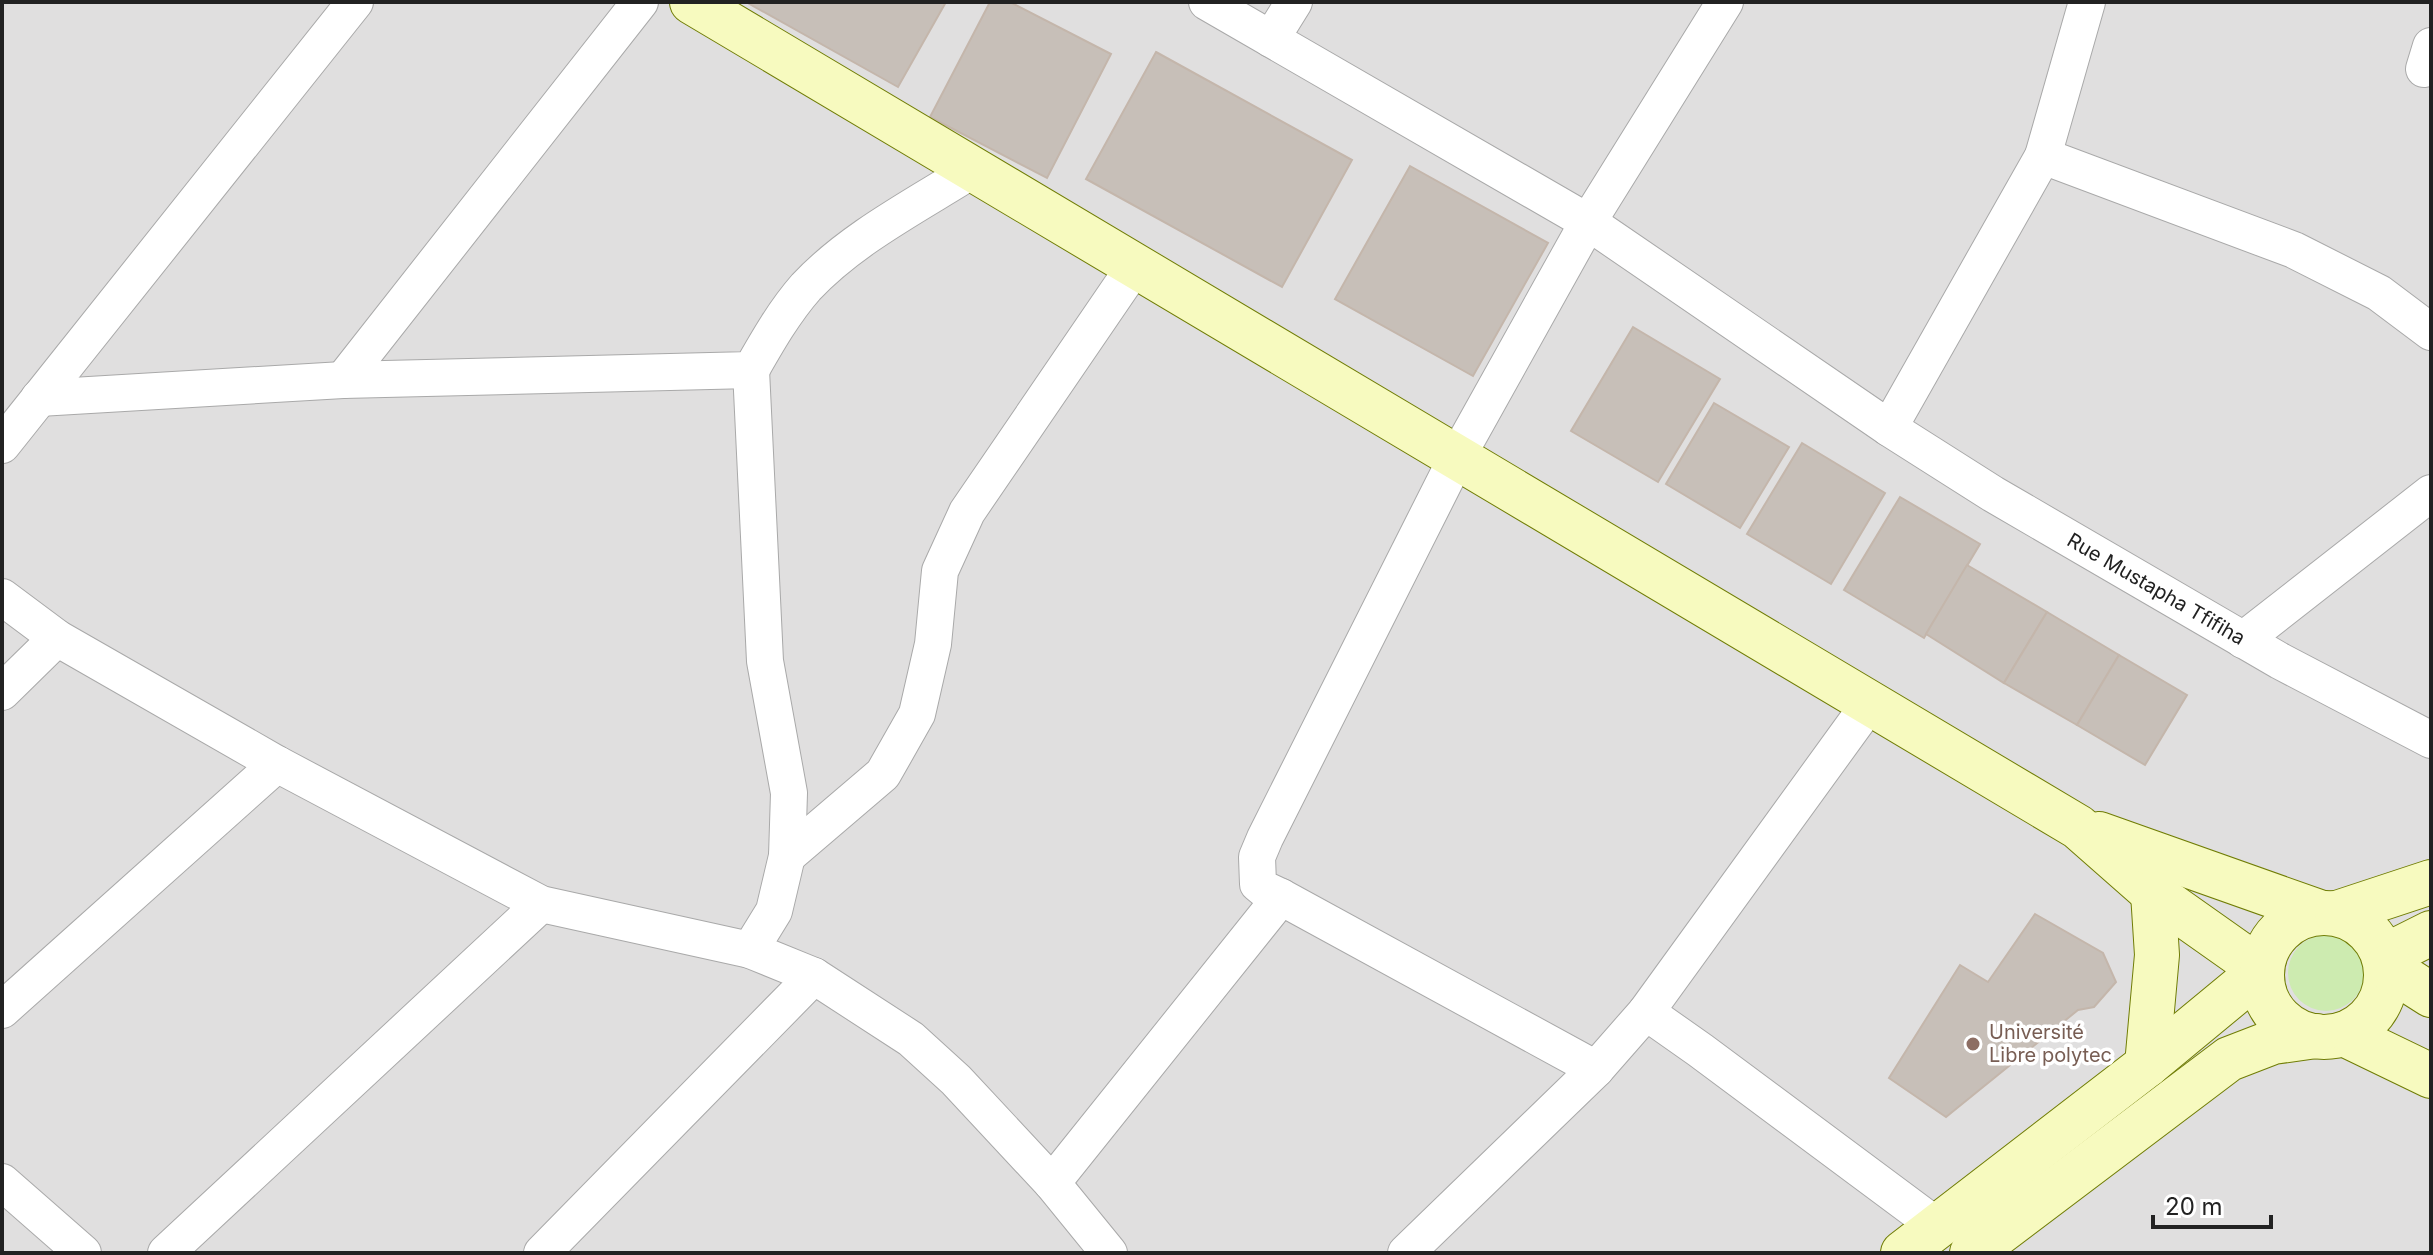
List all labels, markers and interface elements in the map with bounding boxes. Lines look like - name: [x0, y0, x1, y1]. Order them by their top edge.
- street label: Rue Mustapha Tfifiha: [2063, 528, 2249, 650]
- place label: Université Libre polytec: [1989, 1020, 2112, 1067]
- marker: Université Libre polytec: [1964, 1035, 1982, 1053]
- scale bar: [2153, 1179, 2271, 1229]
- text: 20 m: [2165, 1192, 2223, 1221]

